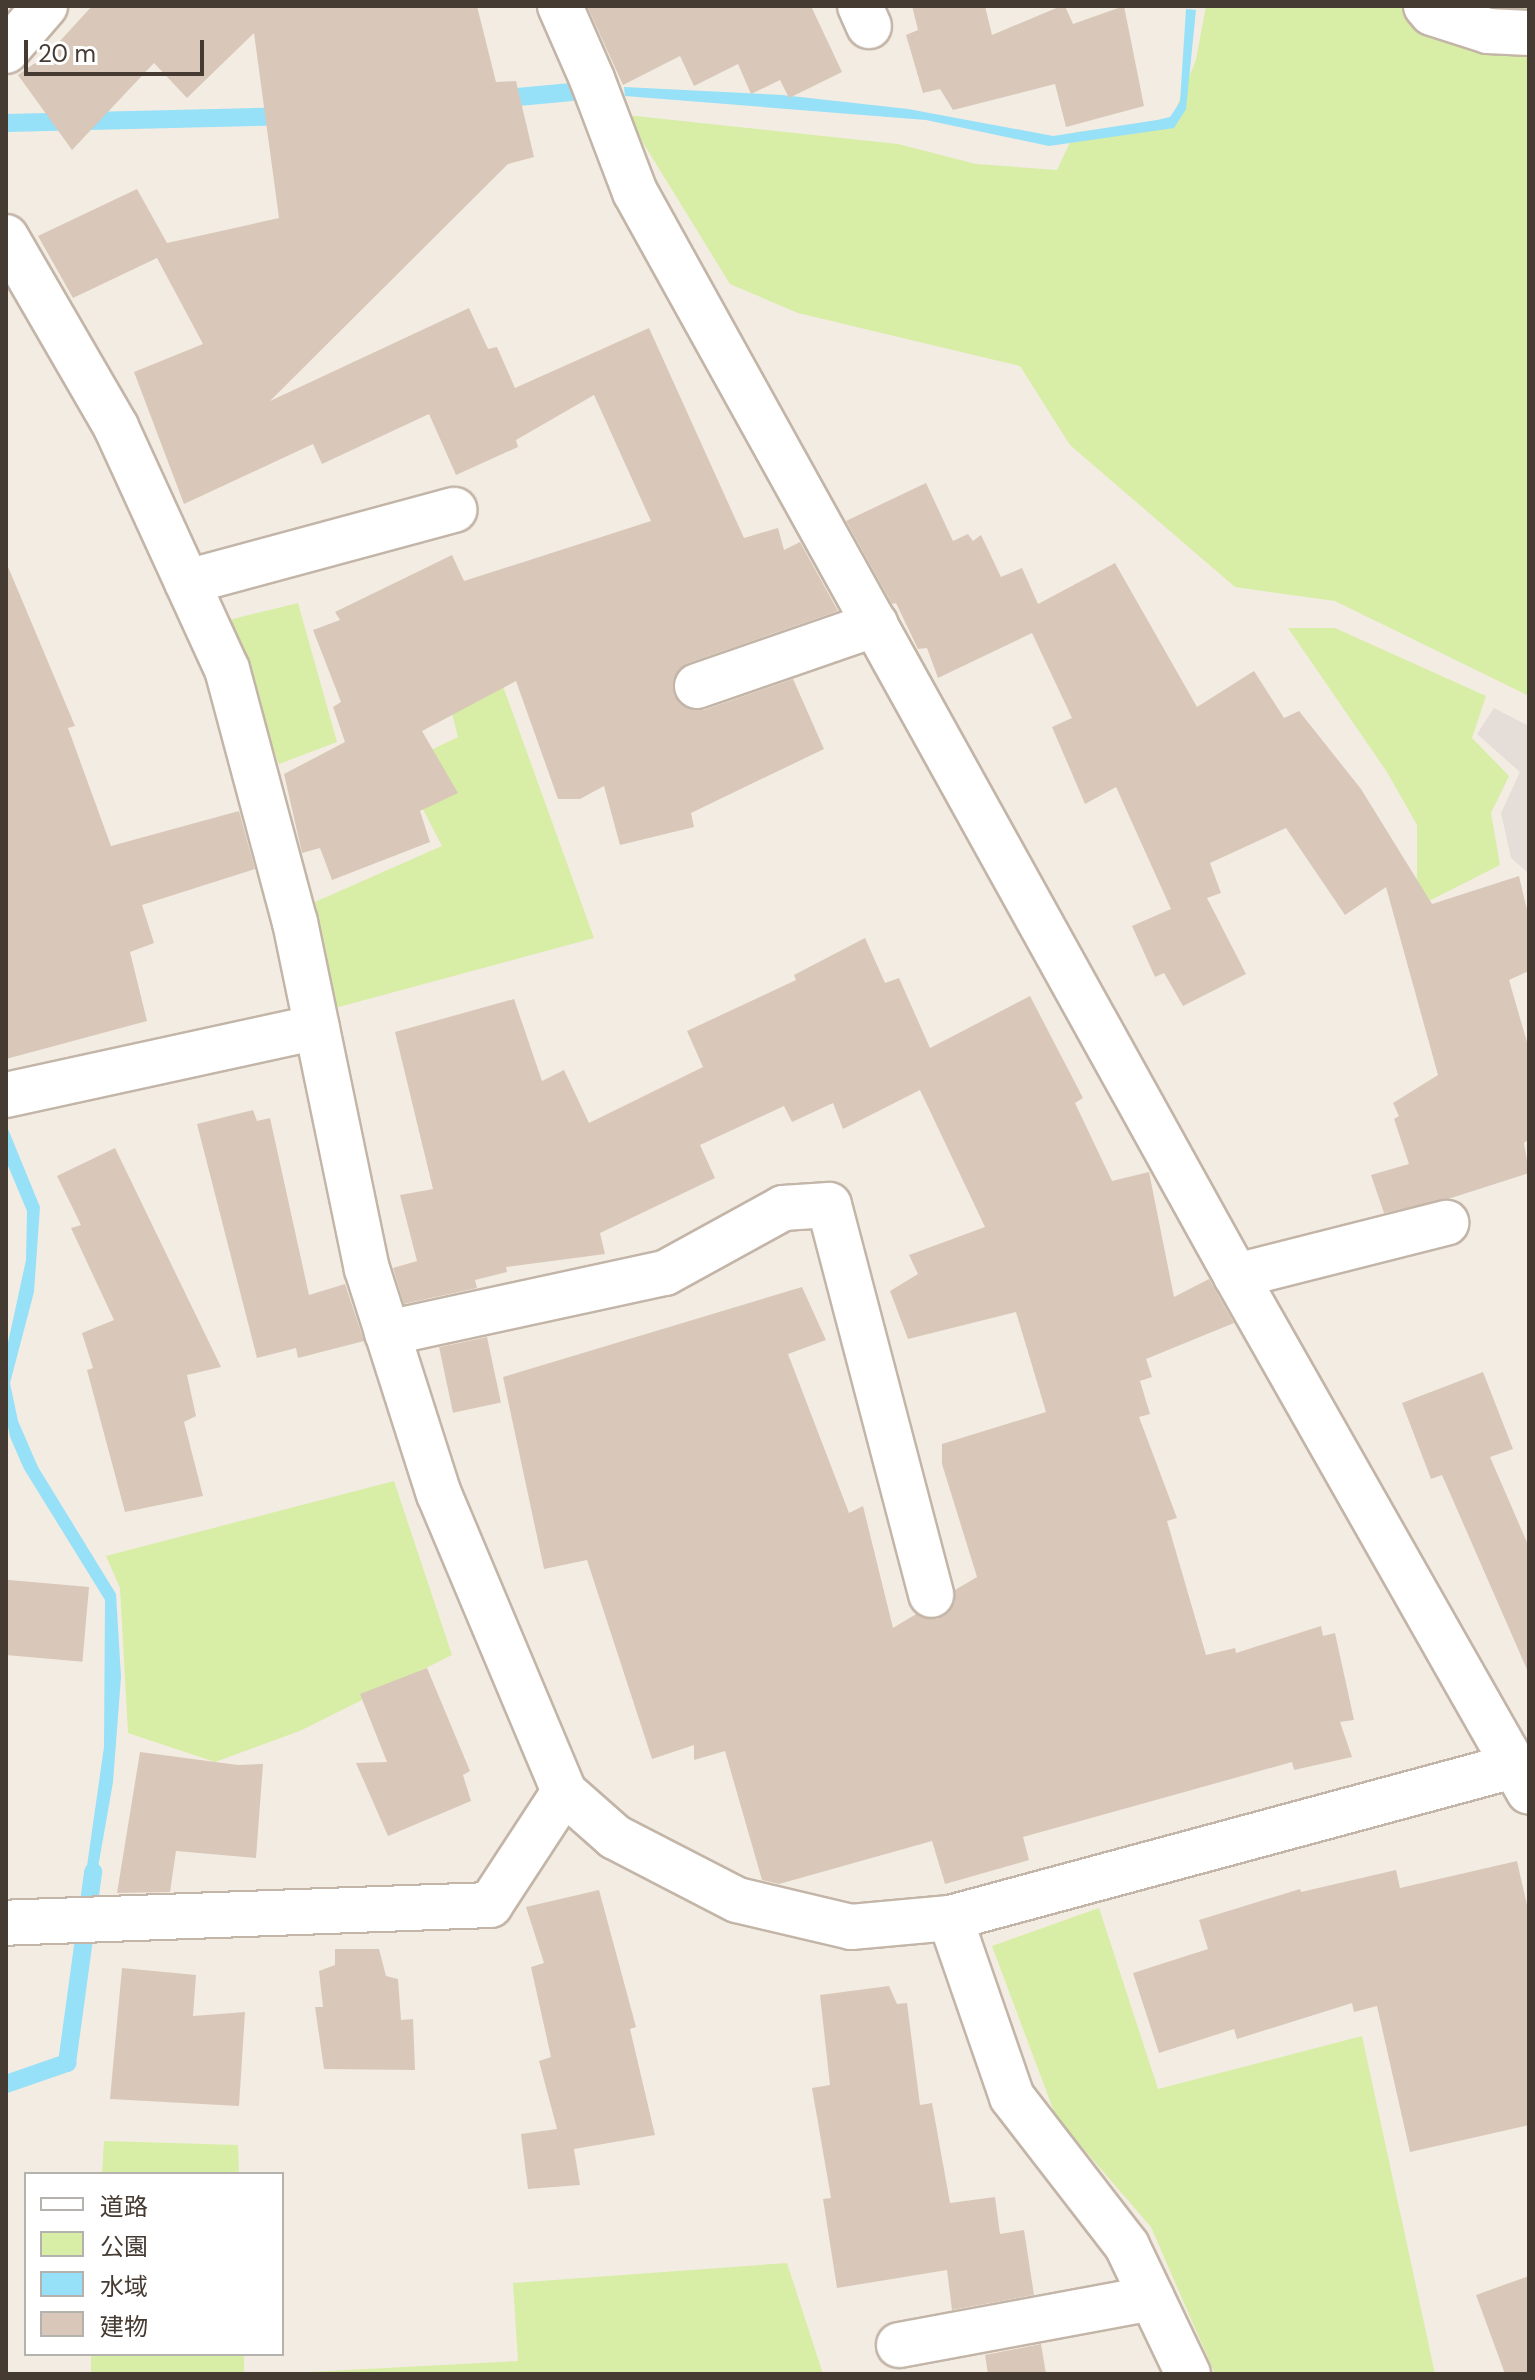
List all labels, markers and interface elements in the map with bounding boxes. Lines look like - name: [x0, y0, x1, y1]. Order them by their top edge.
- scale bar: [28, 24, 208, 74]
- text: 20 m: [38, 38, 96, 69]
- legend: [24, 2172, 284, 2356]
- text: 道路: [100, 2191, 148, 2222]
- text: 公園: [100, 2231, 148, 2262]
- text: 水域: [100, 2271, 148, 2302]
- text: 建物: [100, 2311, 148, 2342]

